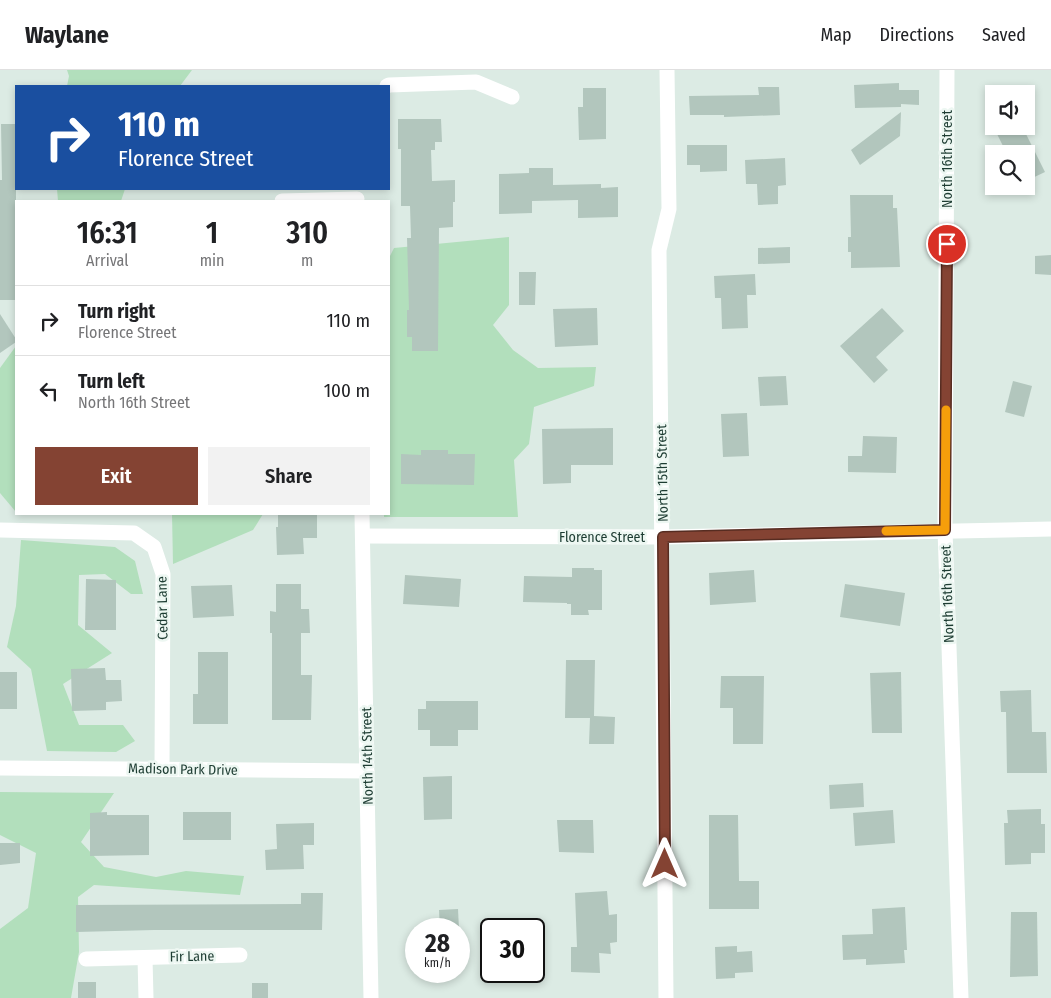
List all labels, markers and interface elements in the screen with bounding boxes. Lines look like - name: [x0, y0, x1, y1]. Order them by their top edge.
- text: Waylane: [25, 21, 109, 49]
- text: Map: [820, 24, 852, 46]
- text: Directions: [880, 24, 954, 46]
- text: Saved: [982, 24, 1026, 46]
- map controls: [985, 85, 1035, 195]
- button: sound: [985, 85, 1035, 135]
- text: 110 m: [118, 103, 200, 145]
- icon: right: [35, 105, 100, 170]
- street label: North 16th Street: [939, 110, 956, 208]
- text: Florence Street: [118, 145, 253, 172]
- button: search: [985, 145, 1035, 195]
- text: 16:31: [77, 215, 138, 251]
- text: 1: [206, 215, 218, 251]
- text: 310: [286, 215, 328, 251]
- pin: [926, 223, 968, 265]
- icon: arrive: [933, 230, 961, 258]
- text: Arrival: [86, 251, 129, 270]
- text: min: [200, 251, 224, 270]
- text: m: [301, 251, 313, 270]
- text: Turn right: [78, 300, 155, 323]
- icon: right: [35, 307, 63, 335]
- text: 110 m: [326, 309, 370, 332]
- text: Florence Street: [78, 323, 176, 342]
- text: Turn left: [78, 370, 145, 393]
- icon: left: [35, 377, 63, 405]
- text: 100 m: [324, 379, 370, 402]
- text: North 16th Street: [78, 393, 190, 412]
- street label: North 15th Street: [653, 424, 672, 522]
- button: Exit: [35, 447, 198, 505]
- button: Share: [208, 447, 370, 505]
- street label: Florence Street: [559, 529, 645, 546]
- street label: North 16th Street: [937, 544, 958, 643]
- street label: Cedar Lane: [153, 576, 172, 640]
- street label: North 14th Street: [358, 706, 377, 805]
- street label: Madison Park Drive: [128, 760, 238, 779]
- position arrow: [638, 837, 690, 889]
- speed limit sign: 30: [480, 918, 545, 983]
- text: 28: [425, 929, 450, 959]
- street label: Fir Lane: [170, 948, 215, 965]
- text: km/h: [424, 956, 451, 970]

